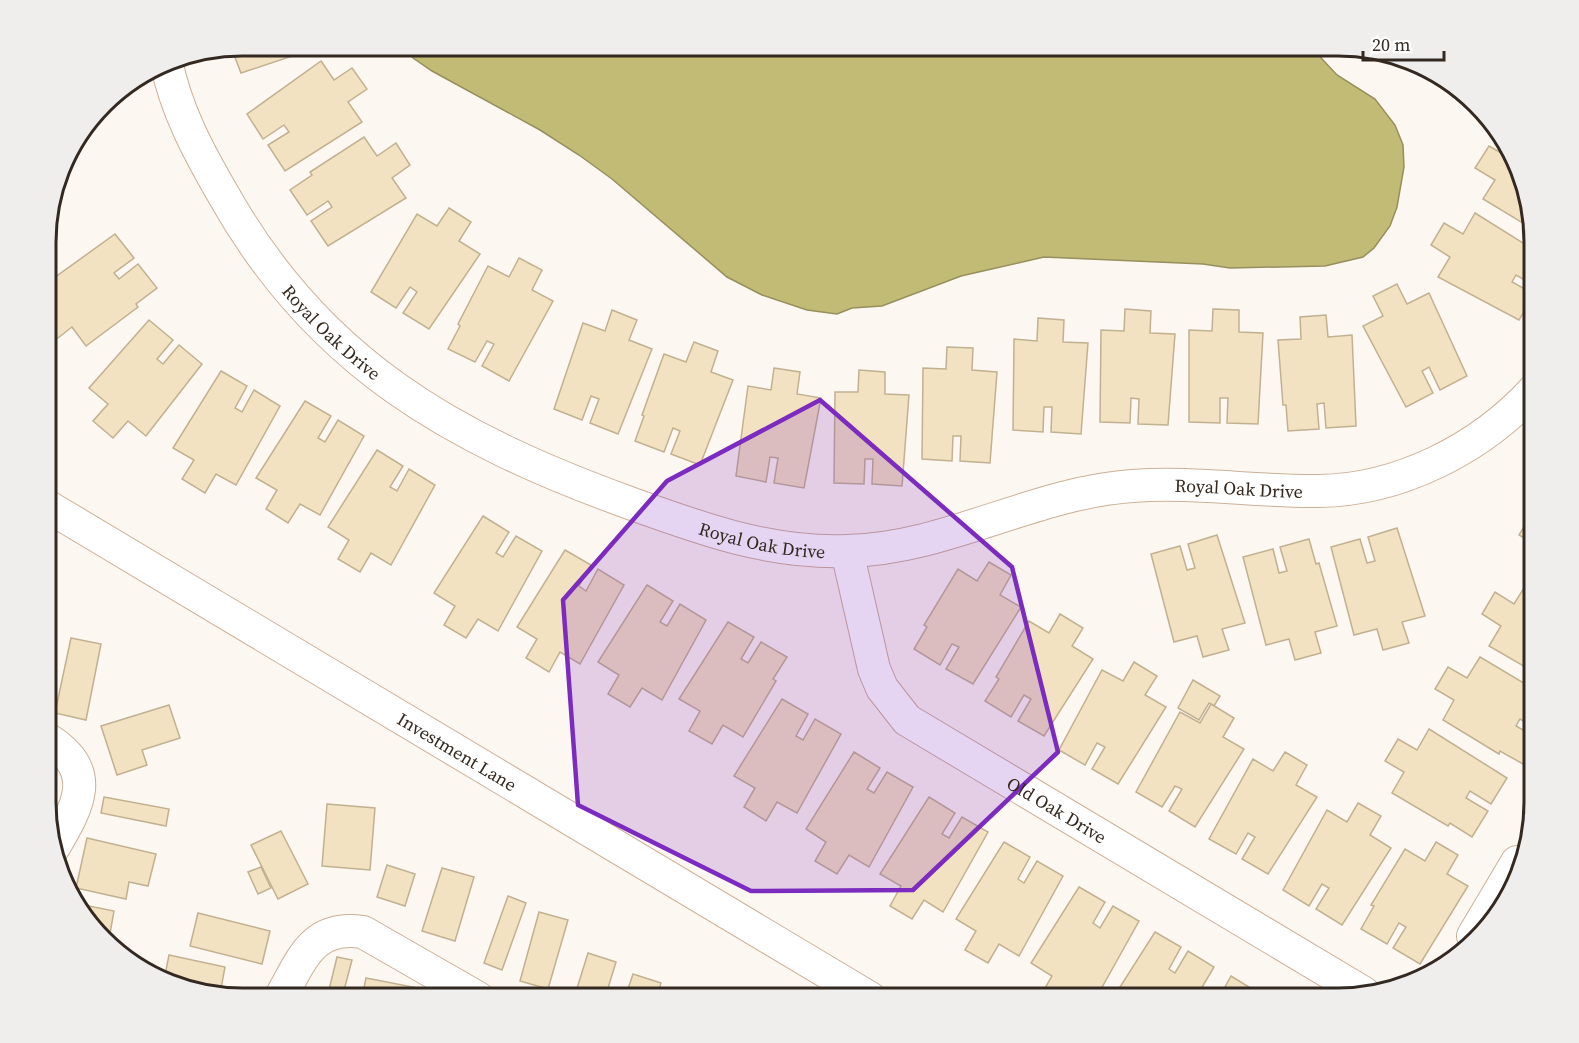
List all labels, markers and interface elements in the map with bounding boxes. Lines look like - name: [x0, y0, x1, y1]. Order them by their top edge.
- scale bar: [1363, 24, 1444, 62]
- text: 20 m: [1372, 32, 1410, 57]
- street label: Royal Oak Drive: [277, 279, 386, 385]
- street label: Royal Oak Drive: [1174, 472, 1303, 504]
- street label: Royal Oak Drive: [696, 515, 826, 564]
- street label: Investment Lane: [393, 706, 522, 797]
- street label: Old Oak Drive: [1003, 770, 1111, 849]

